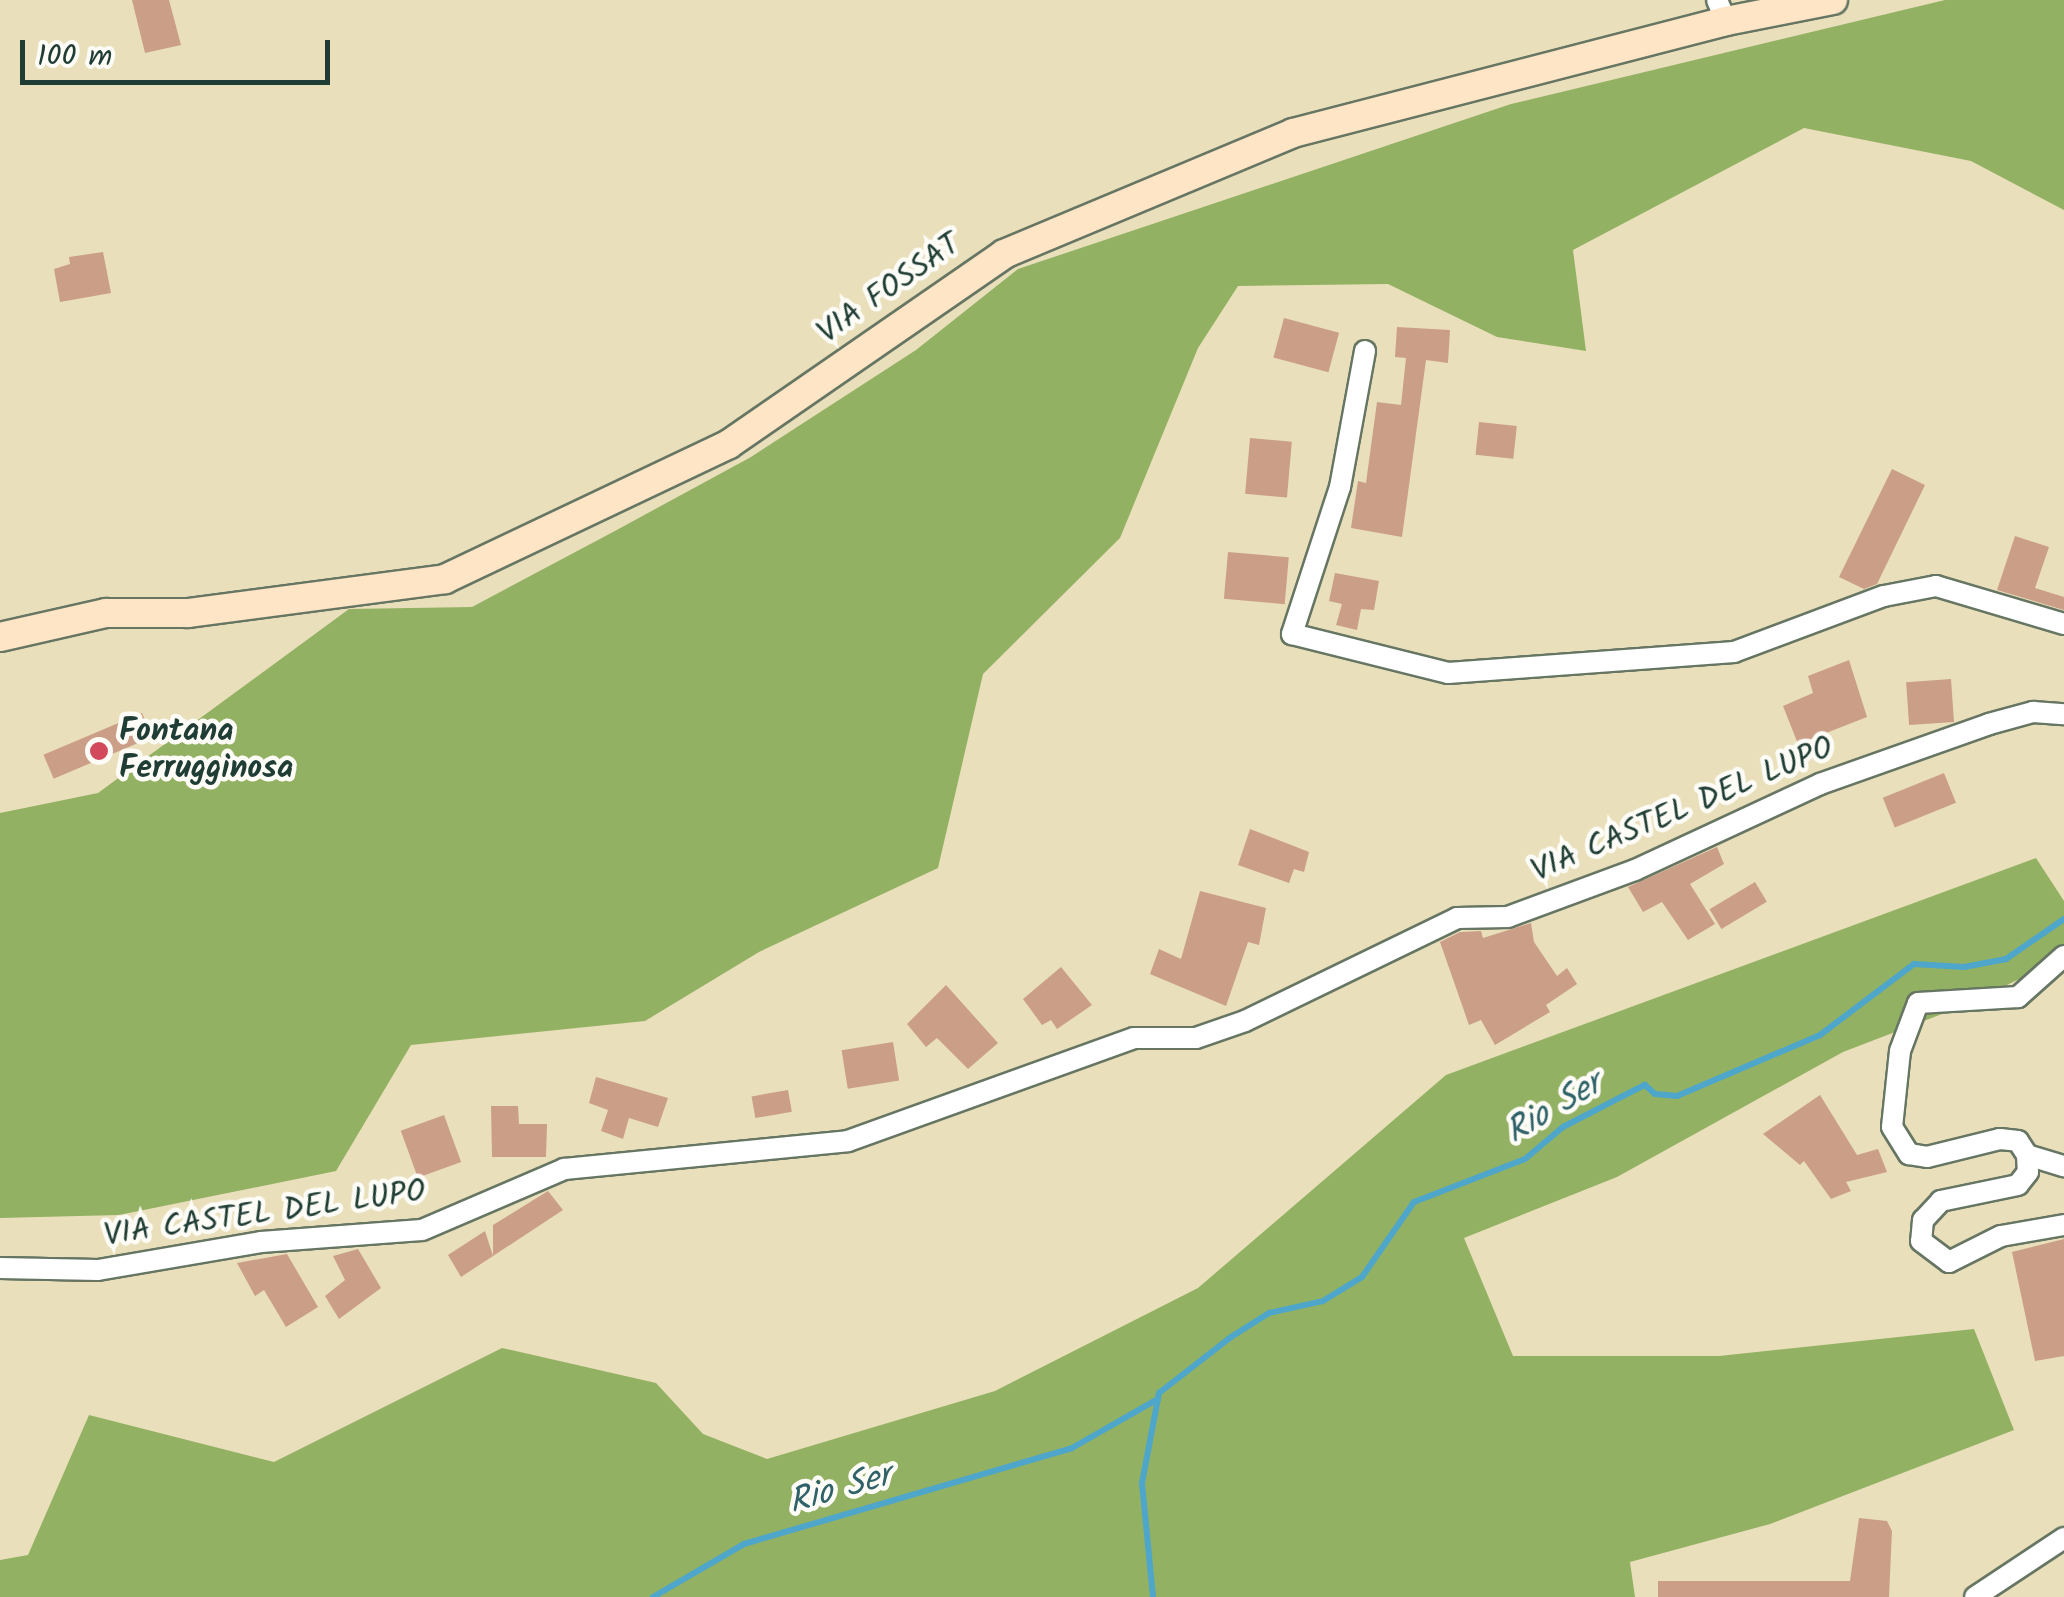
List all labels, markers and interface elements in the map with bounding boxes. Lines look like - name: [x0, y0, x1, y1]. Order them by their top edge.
- scale bar: [25, 20, 335, 82]
- text: 100 m: [37, 33, 112, 81]
- street label: VIA FOSSAT: [811, 227, 969, 353]
- place label: Fontana Ferrugginosa: [119, 714, 293, 789]
- street label: VIA CASTEL DEL LUPO: [1526, 730, 1840, 892]
- marker: Fontana Ferrugginosa: [88, 740, 110, 762]
- water label: Rio Ser: [1498, 1064, 1610, 1154]
- street label: VIA CASTEL DEL LUPO: [102, 1173, 428, 1257]
- water label: Rio Ser: [784, 1455, 896, 1525]

